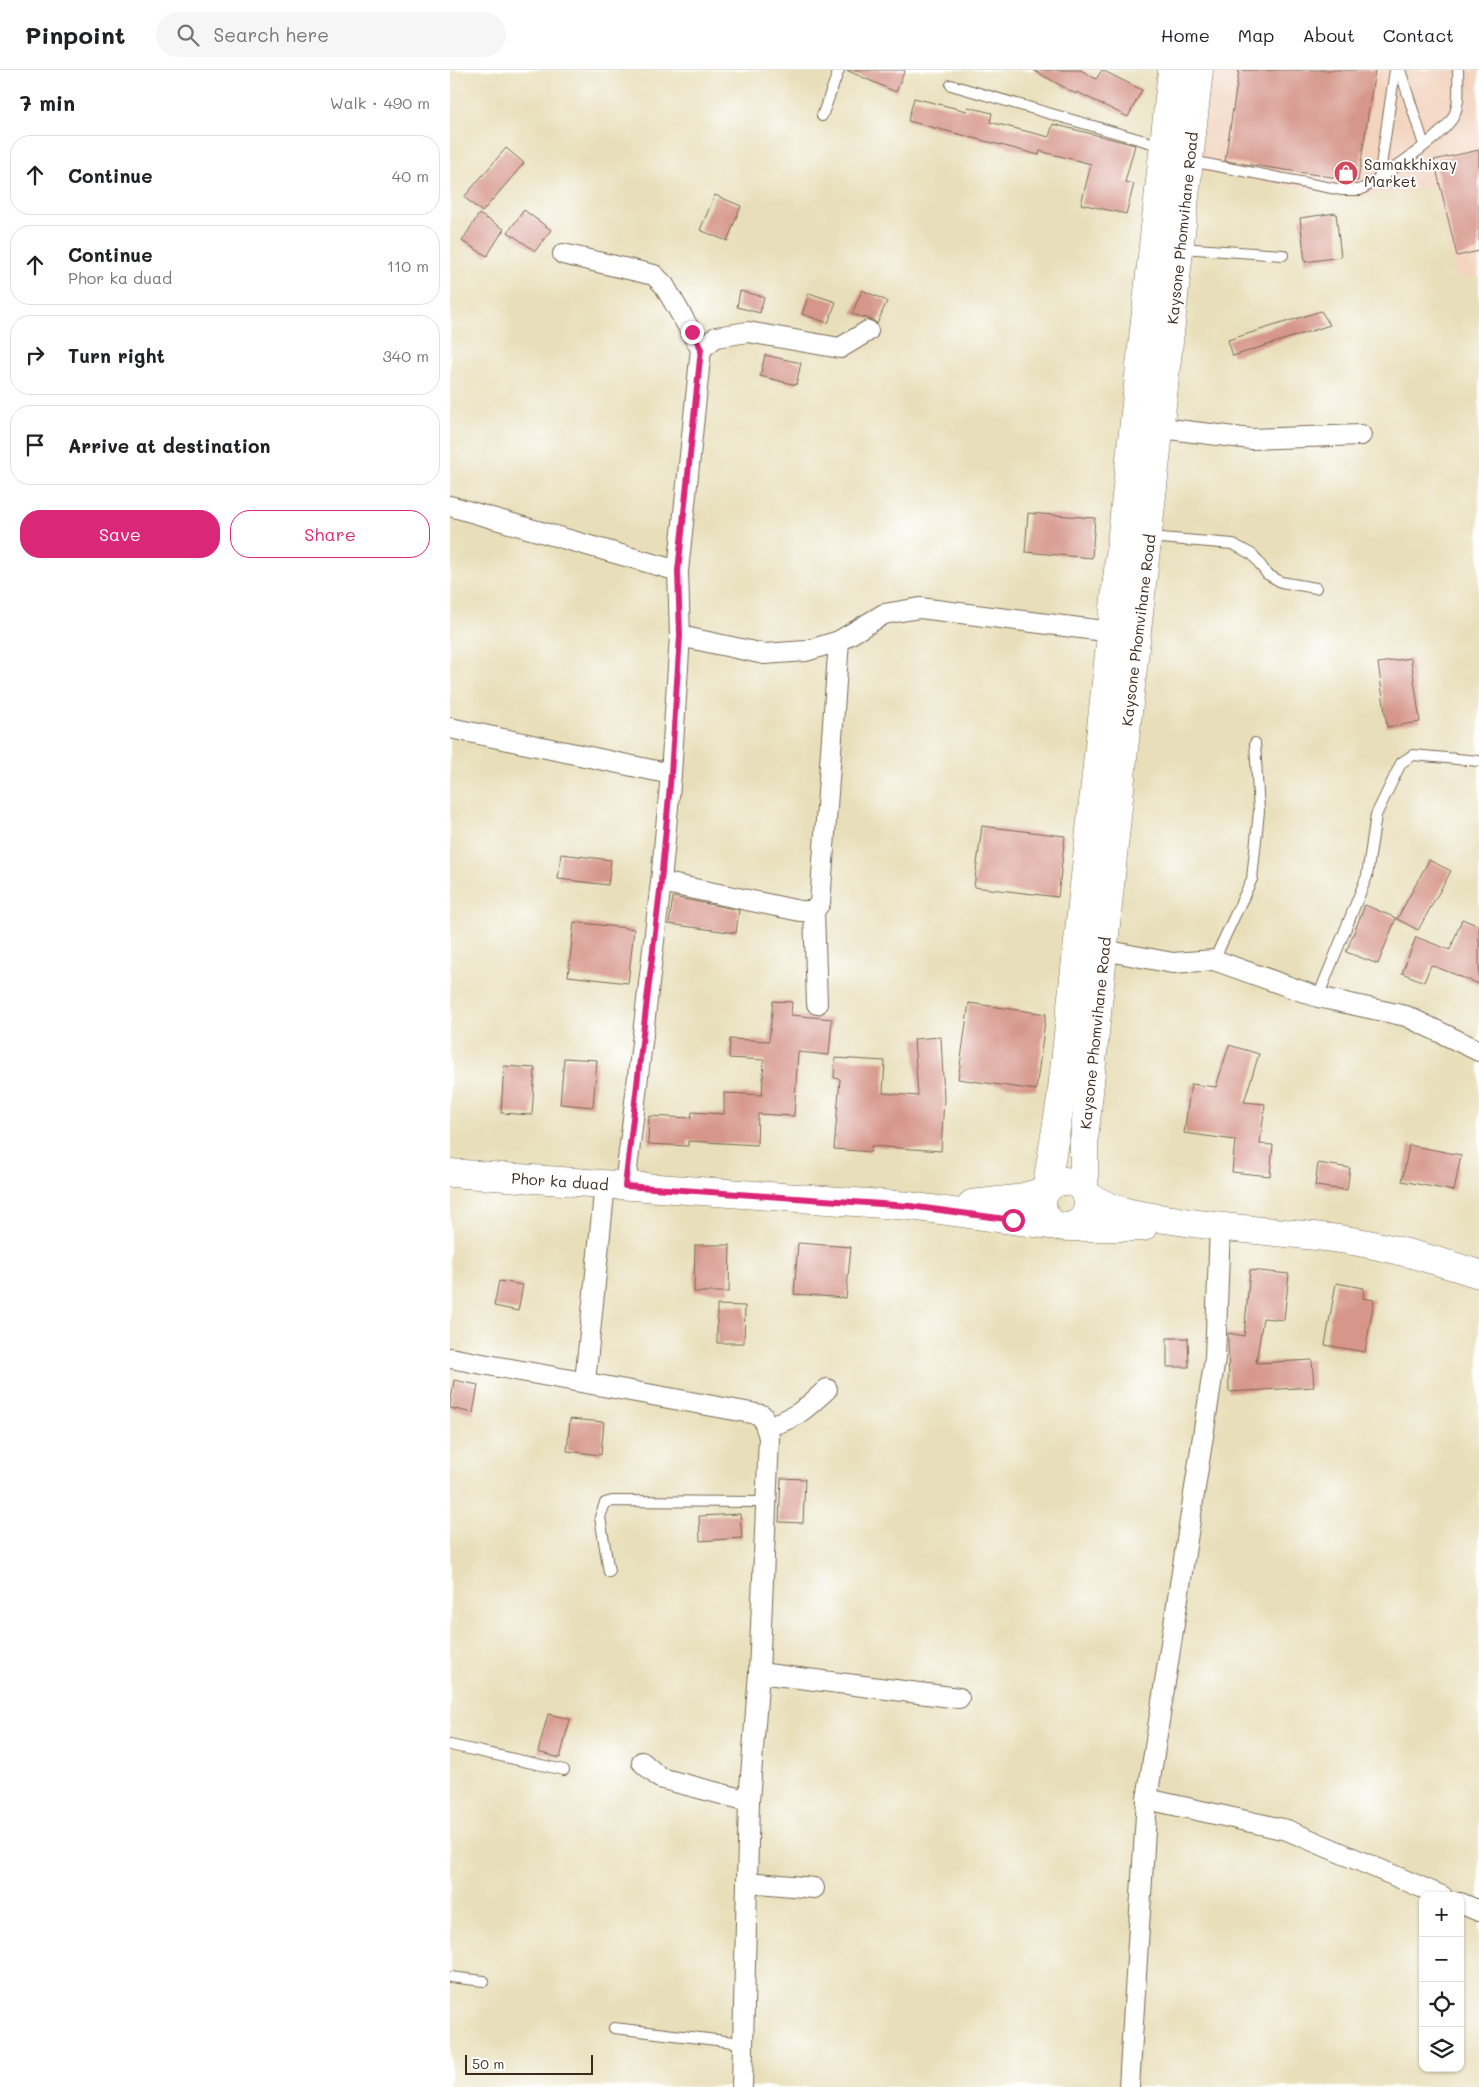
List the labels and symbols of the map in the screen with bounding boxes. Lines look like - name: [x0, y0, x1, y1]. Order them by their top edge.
- street label: Kaysone Phomvihane Road: [1162, 131, 1202, 325]
- place label: Samakkhixay Market: [1364, 154, 1457, 191]
- shop icon: Samakkhixay Market: [1333, 160, 1359, 186]
- route end: [681, 321, 704, 344]
- street label: Kaysone Phomvihane Road: [1116, 533, 1160, 727]
- street label: Kaysone Phomvihane Road: [1075, 936, 1115, 1130]
- street label: Phor ka duad: [511, 1168, 609, 1194]
- route start: [1002, 1209, 1025, 1232]
- scale bar: [465, 2052, 592, 2075]

